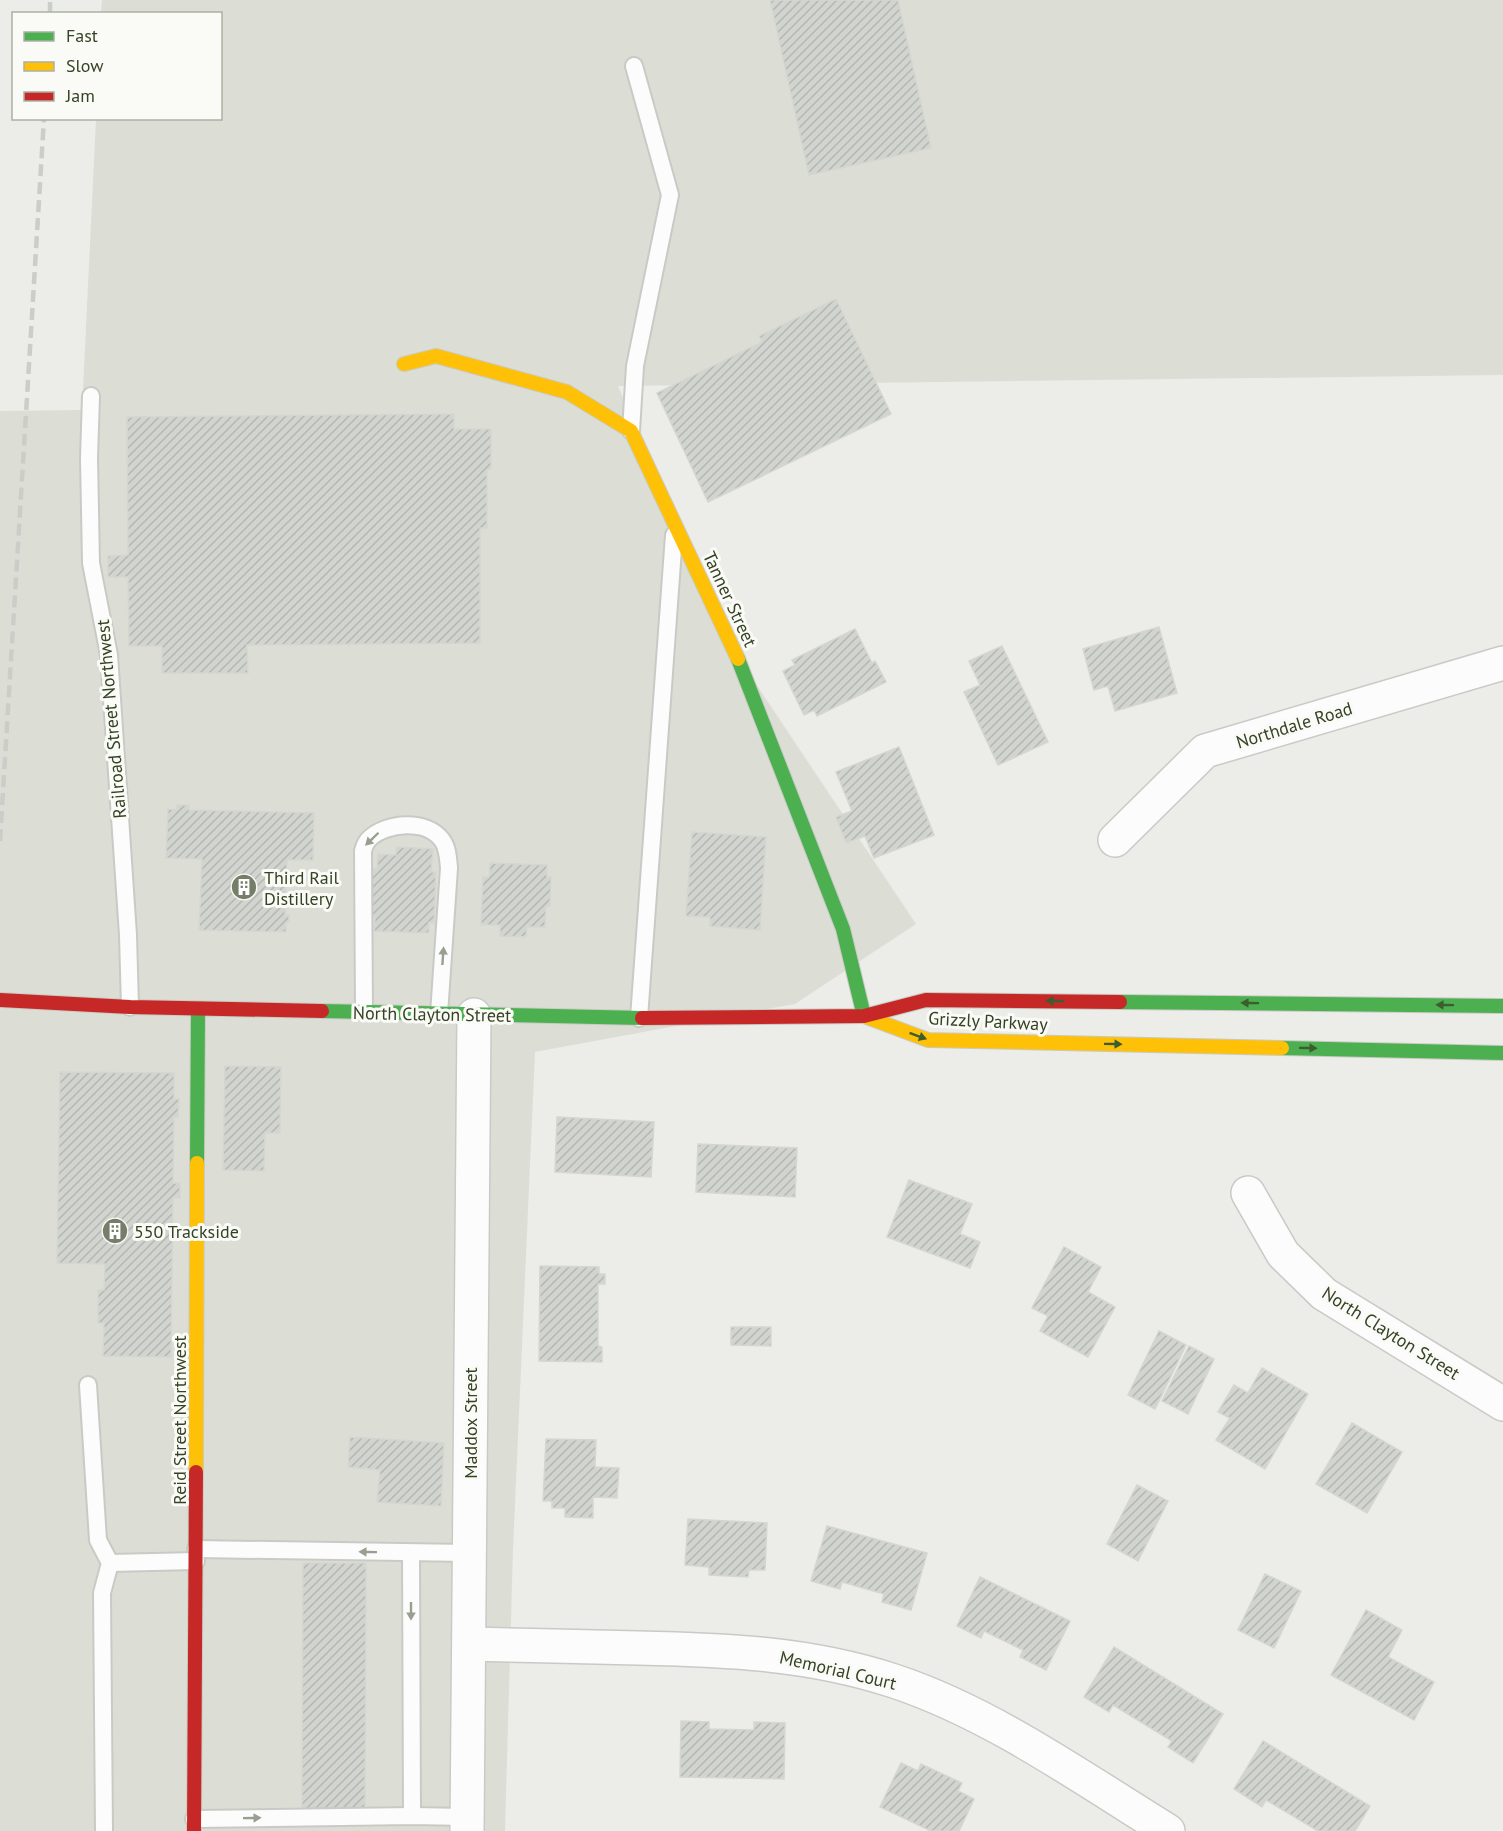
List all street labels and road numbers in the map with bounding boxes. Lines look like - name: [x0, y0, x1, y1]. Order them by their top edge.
- street label: Tanner Street: [698, 548, 762, 650]
- street label: Railroad Street Northwest: [91, 619, 131, 819]
- street label: Northdale Road: [1233, 696, 1355, 754]
- street label: North Clayton Street: [353, 1001, 511, 1027]
- street label: Grizzly Parkway: [928, 1006, 1049, 1036]
- street label: North Clayton Street: [1318, 1281, 1464, 1385]
- street label: Reid Street Northwest: [168, 1335, 191, 1505]
- street label: Maddox Street: [459, 1367, 482, 1479]
- street label: Memorial Court: [777, 1645, 899, 1695]

